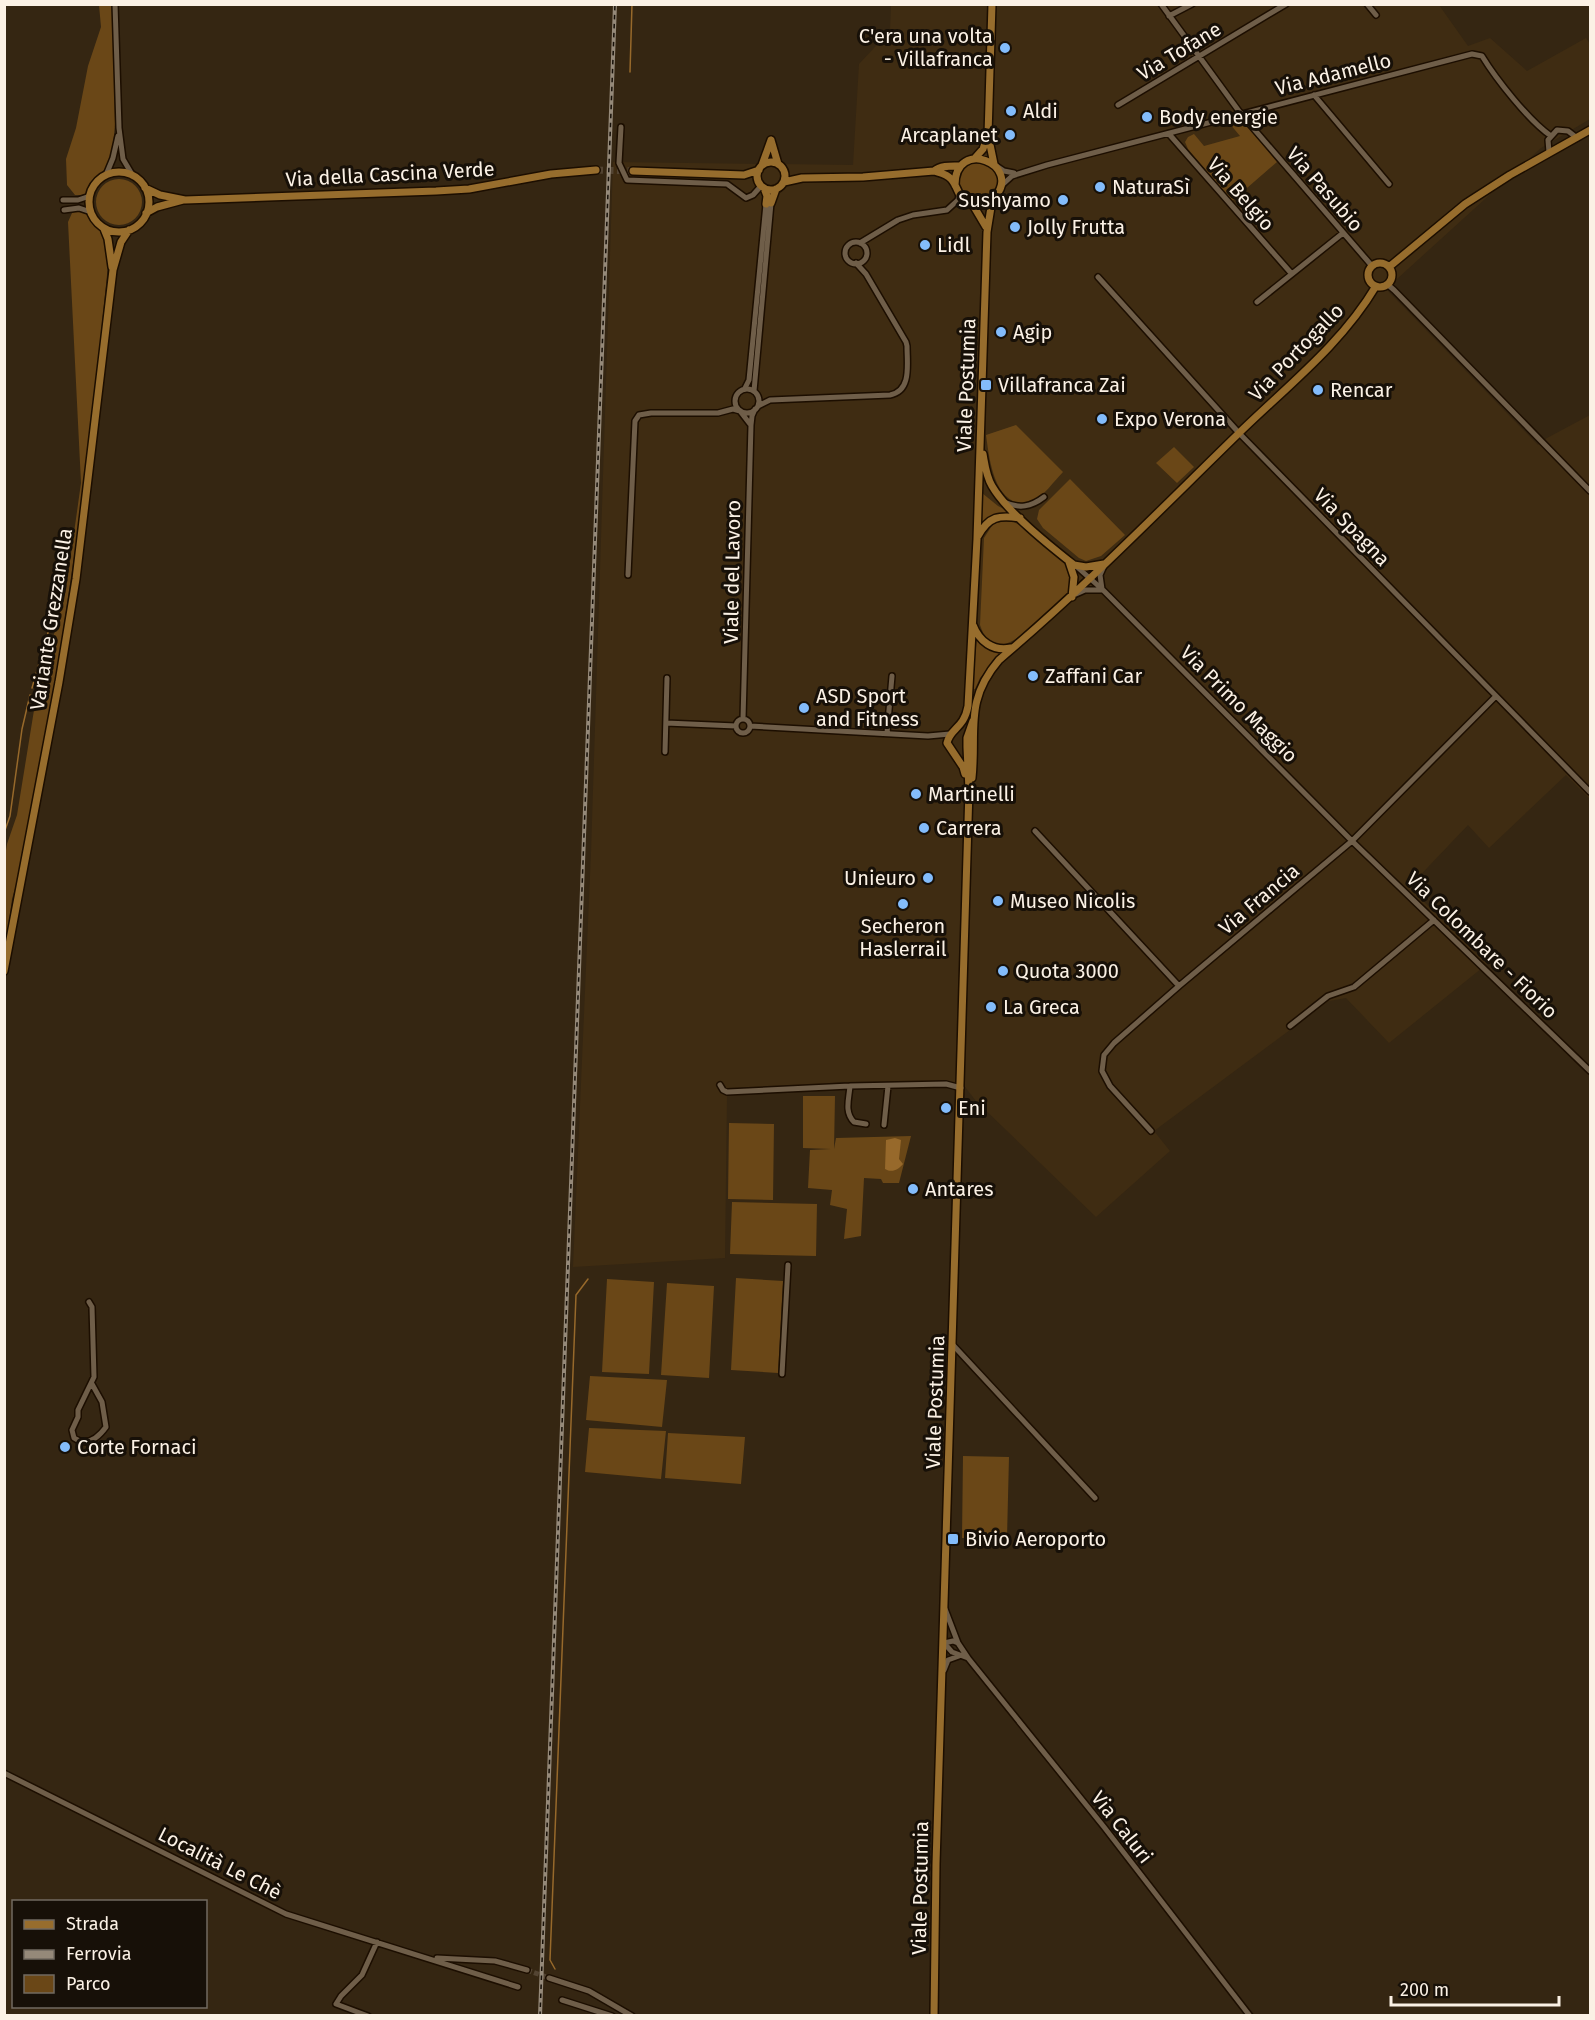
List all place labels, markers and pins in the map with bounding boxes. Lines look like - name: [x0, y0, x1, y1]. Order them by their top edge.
- place label: C'era una volta - Villafranca: [859, 24, 993, 71]
- marker: C'era una volta - Villafranca: [998, 41, 1012, 55]
- place label: Aldi: [1023, 99, 1058, 123]
- marker: Aldi: [1004, 104, 1018, 118]
- place label: Body energie: [1159, 105, 1278, 129]
- marker: Body energie: [1140, 110, 1154, 124]
- place label: Arcaplanet: [901, 123, 999, 147]
- marker: Arcaplanet: [1003, 128, 1017, 142]
- place label: NaturaSì: [1112, 175, 1190, 199]
- marker: NaturaSì: [1093, 180, 1107, 194]
- place label: Sushyamo: [958, 188, 1051, 212]
- marker: Sushyamo: [1056, 193, 1070, 207]
- place label: Jolly Frutta: [1027, 215, 1125, 239]
- marker: Jolly Frutta: [1008, 220, 1022, 234]
- place label: Lidl: [937, 233, 971, 257]
- marker: Lidl: [918, 238, 932, 252]
- place label: Agip: [1013, 320, 1052, 344]
- marker: Agip: [994, 325, 1008, 339]
- place label: Villafranca Zai: [998, 373, 1126, 397]
- marker: Villafranca Zai: [979, 378, 993, 392]
- place label: Rencar: [1330, 378, 1393, 402]
- marker: Rencar: [1311, 383, 1325, 397]
- place label: Expo Verona: [1114, 407, 1226, 431]
- marker: Expo Verona: [1095, 412, 1109, 426]
- place label: Zaffani Car: [1045, 664, 1142, 688]
- marker: Zaffani Car: [1026, 669, 1040, 683]
- place label: ASD Sport and Fitness: [816, 684, 919, 731]
- marker: ASD Sport and Fitness: [797, 701, 811, 715]
- place label: Martinelli: [928, 782, 1015, 806]
- marker: Martinelli: [909, 787, 923, 801]
- place label: Carrera: [936, 816, 1002, 840]
- marker: Carrera: [917, 821, 931, 835]
- place label: Unieuro: [844, 866, 916, 890]
- marker: Unieuro: [921, 871, 935, 885]
- place label: Museo Nicolis: [1010, 889, 1135, 913]
- marker: Museo Nicolis: [991, 894, 1005, 908]
- marker: Secheron Haslerrail: [896, 897, 910, 911]
- place label: Secheron Haslerrail: [859, 914, 947, 961]
- place label: Quota 3000: [1015, 959, 1119, 983]
- marker: Quota 3000: [996, 964, 1010, 978]
- place label: La Greca: [1003, 995, 1080, 1019]
- marker: La Greca: [984, 1000, 998, 1014]
- place label: Eni: [958, 1096, 986, 1120]
- marker: Eni: [939, 1101, 953, 1115]
- place label: Antares: [925, 1177, 994, 1201]
- marker: Antares: [906, 1182, 920, 1196]
- place label: Corte Fornaci: [77, 1435, 197, 1459]
- marker: Corte Fornaci: [58, 1440, 72, 1454]
- place label: Bivio Aeroporto: [965, 1527, 1106, 1551]
- marker: Bivio Aeroporto: [946, 1532, 960, 1546]

